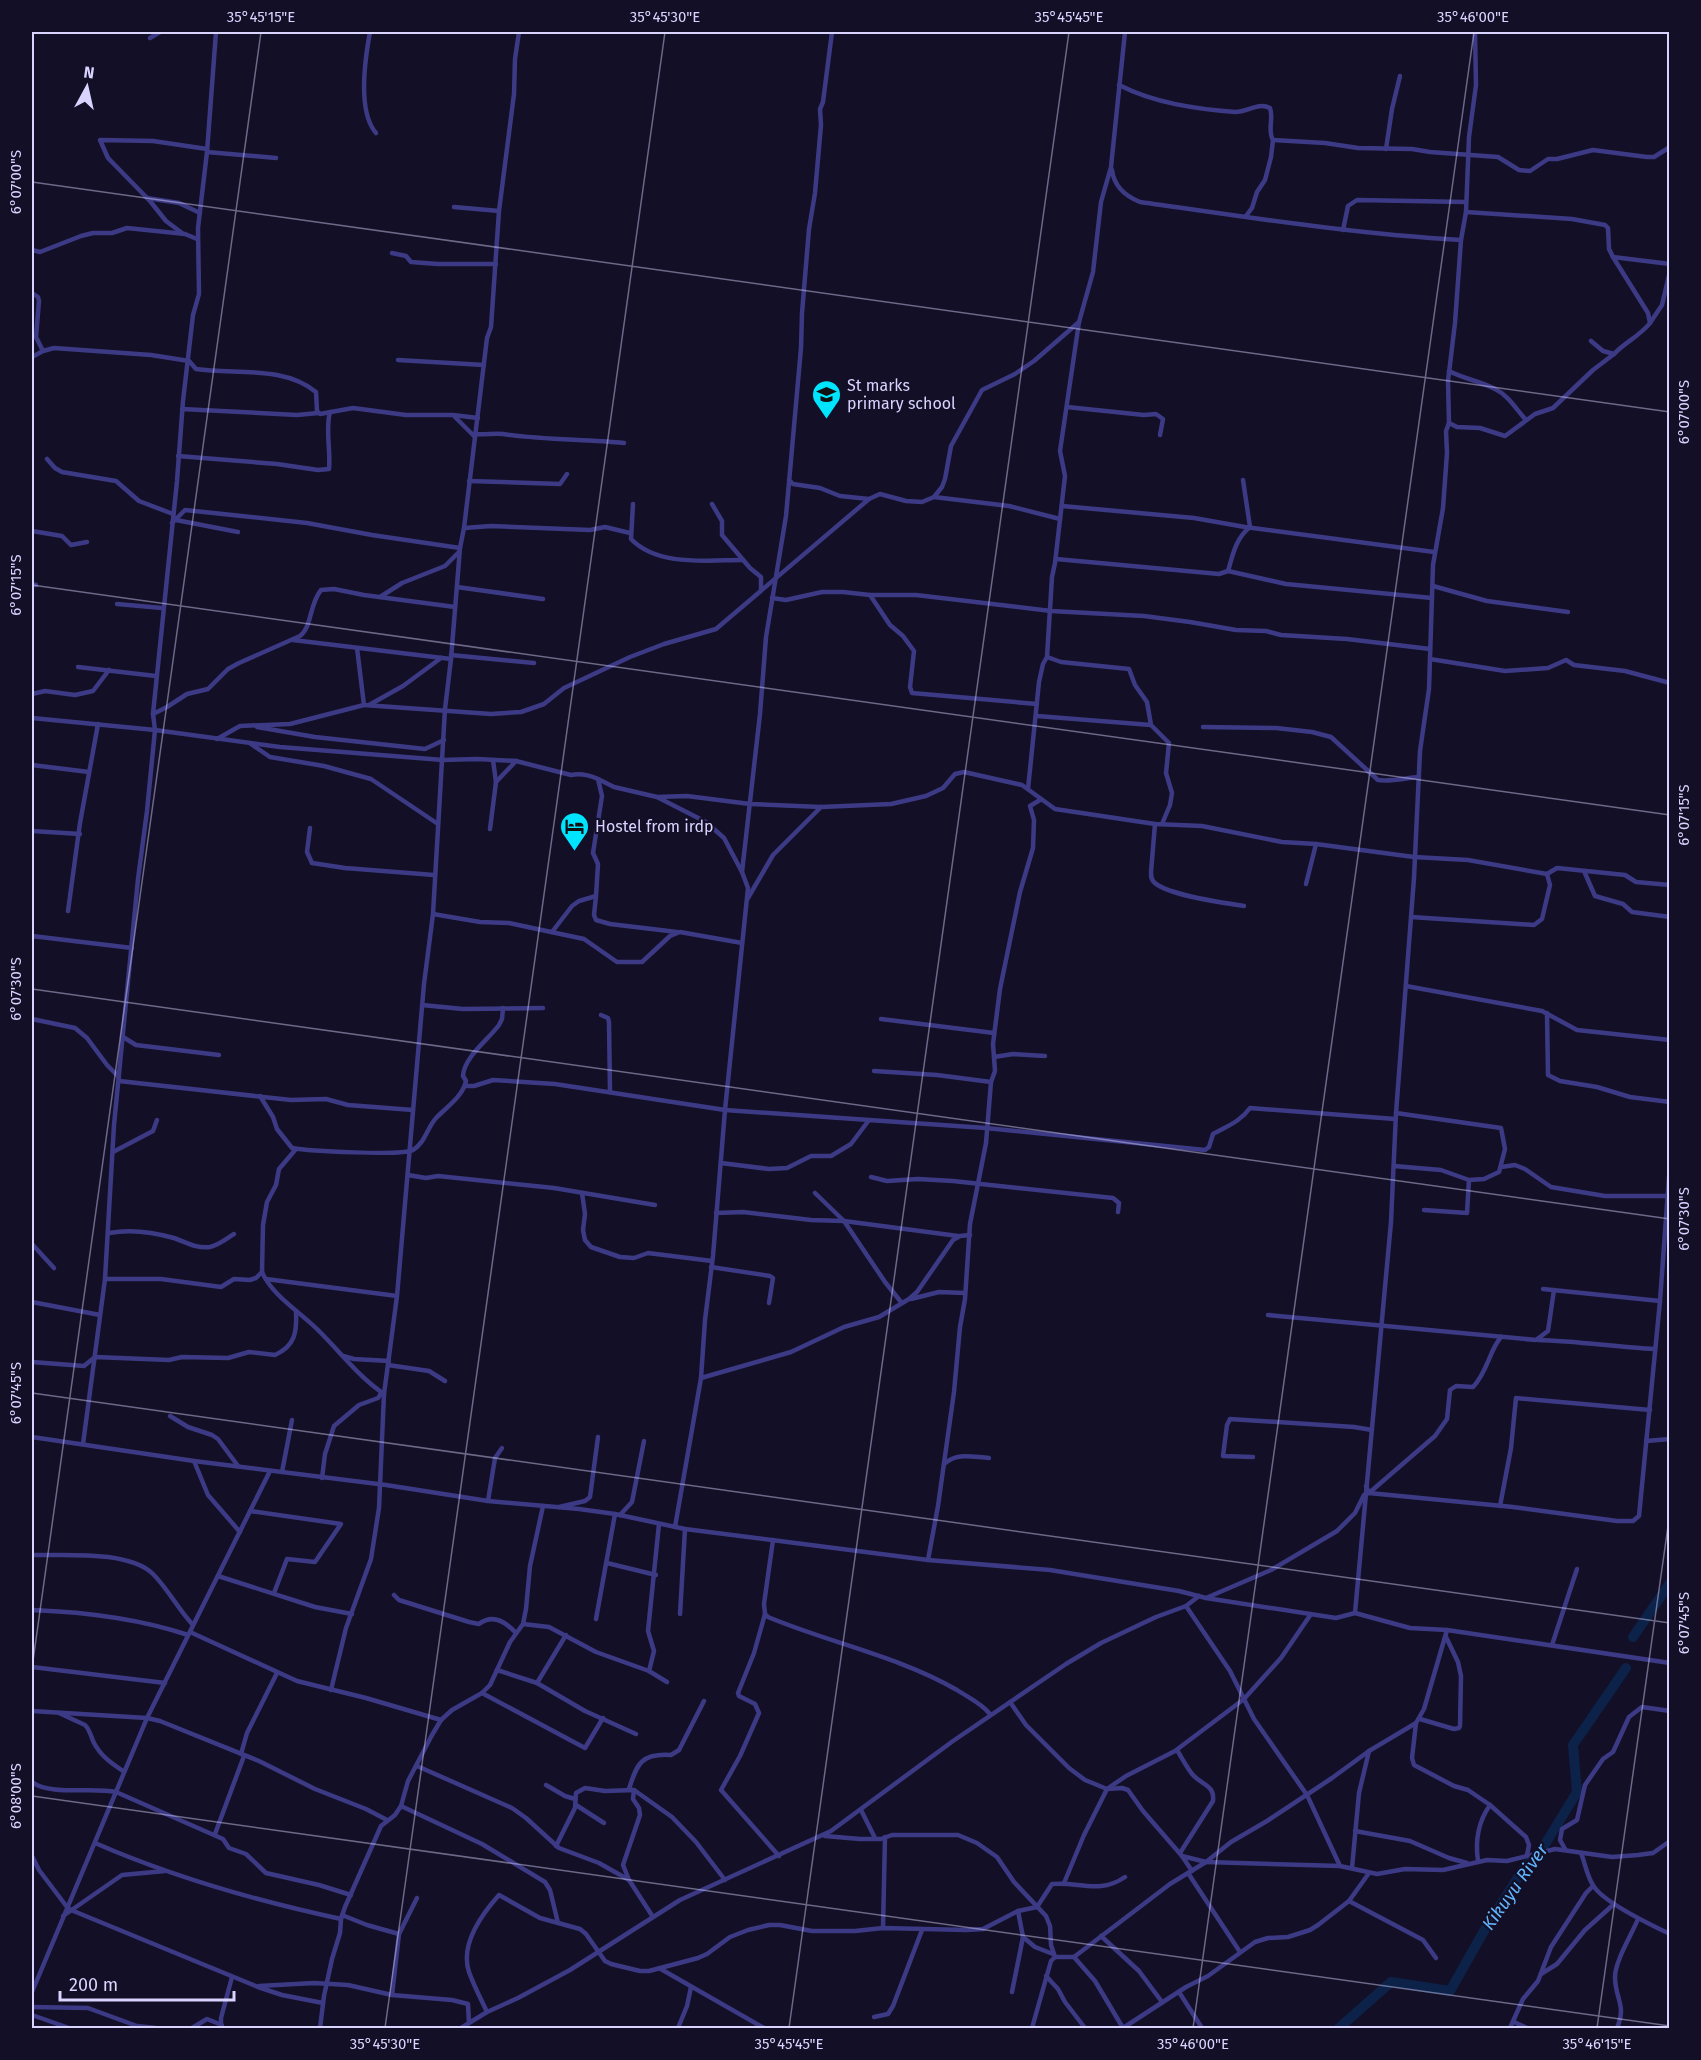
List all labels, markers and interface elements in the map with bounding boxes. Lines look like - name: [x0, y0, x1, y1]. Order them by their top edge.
- text: 35°45'15"E: [227, 8, 295, 26]
- text: 35°45'30"E: [630, 8, 700, 26]
- text: 35°45'45"E: [1034, 8, 1104, 26]
- text: 35°46'00"E: [1437, 8, 1509, 26]
- north arrow: [57, 57, 117, 117]
- text: N: [82, 62, 96, 83]
- text: 6°07'00"S: [7, 150, 25, 214]
- place label: St marks primary school: [847, 376, 956, 413]
- school or university icon: St marks primary school: [810, 378, 842, 420]
- text: 6°07'00"S: [1675, 380, 1693, 444]
- text: 6°07'15"S: [7, 554, 25, 616]
- text: 6°07'15"S: [1675, 784, 1693, 846]
- hotel icon: Hostel from irdp: [558, 810, 590, 852]
- place label: Hostel from irdp: [595, 817, 714, 836]
- text: 6°07'30"S: [7, 957, 25, 1021]
- text: 6°07'30"S: [1675, 1187, 1693, 1251]
- text: 6°07'45"S: [7, 1362, 25, 1424]
- text: 6°07'45"S: [1675, 1592, 1693, 1654]
- text: 6°08'00"S: [7, 1763, 25, 1829]
- water label: Kikuyu River: [1477, 1839, 1553, 1934]
- scale bar: [60, 1964, 234, 2002]
- text: 200 m: [69, 1974, 118, 1996]
- text: 35°45'30"E: [350, 2035, 420, 2053]
- text: 35°45'45"E: [754, 2035, 824, 2053]
- text: 35°46'00"E: [1157, 2035, 1229, 2053]
- text: 35°46'15"E: [1562, 2035, 1632, 2053]

